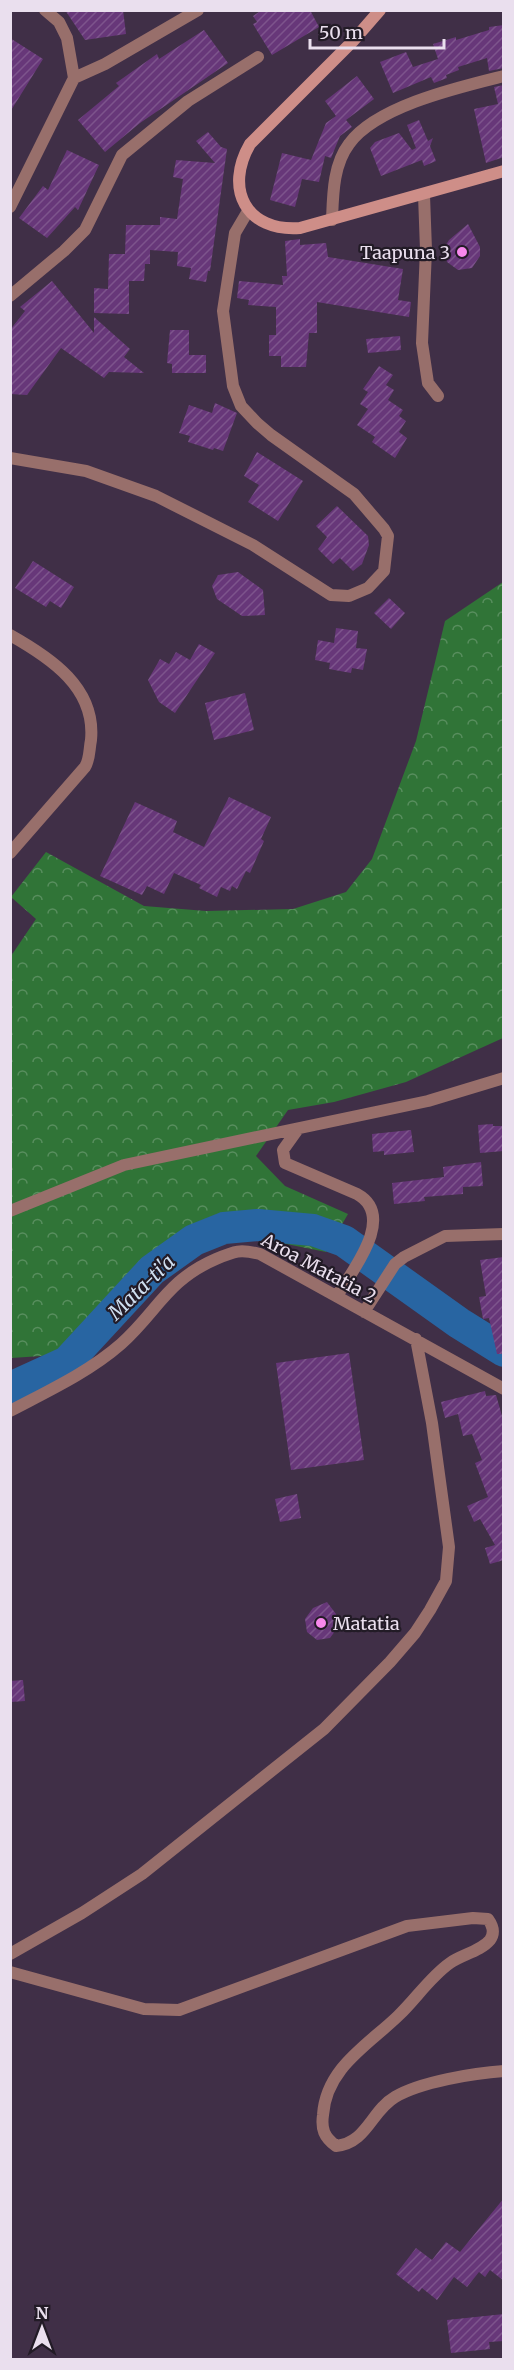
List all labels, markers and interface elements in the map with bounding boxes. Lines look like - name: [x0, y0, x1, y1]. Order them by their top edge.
- scale bar: [310, 12, 444, 50]
- text: 50 m: [319, 21, 363, 44]
- place label: Taapuna 3: [360, 241, 450, 264]
- marker: Taapuna 3: [455, 245, 469, 259]
- street label: Aroa Matatia 2: [257, 1228, 380, 1308]
- water label: Mata-ti'a: [102, 1249, 180, 1326]
- place label: Matatia: [333, 1612, 400, 1635]
- marker: Matatia: [314, 1616, 328, 1630]
- north arrow: [12, 2298, 72, 2358]
- text: N: [36, 2303, 49, 2323]

